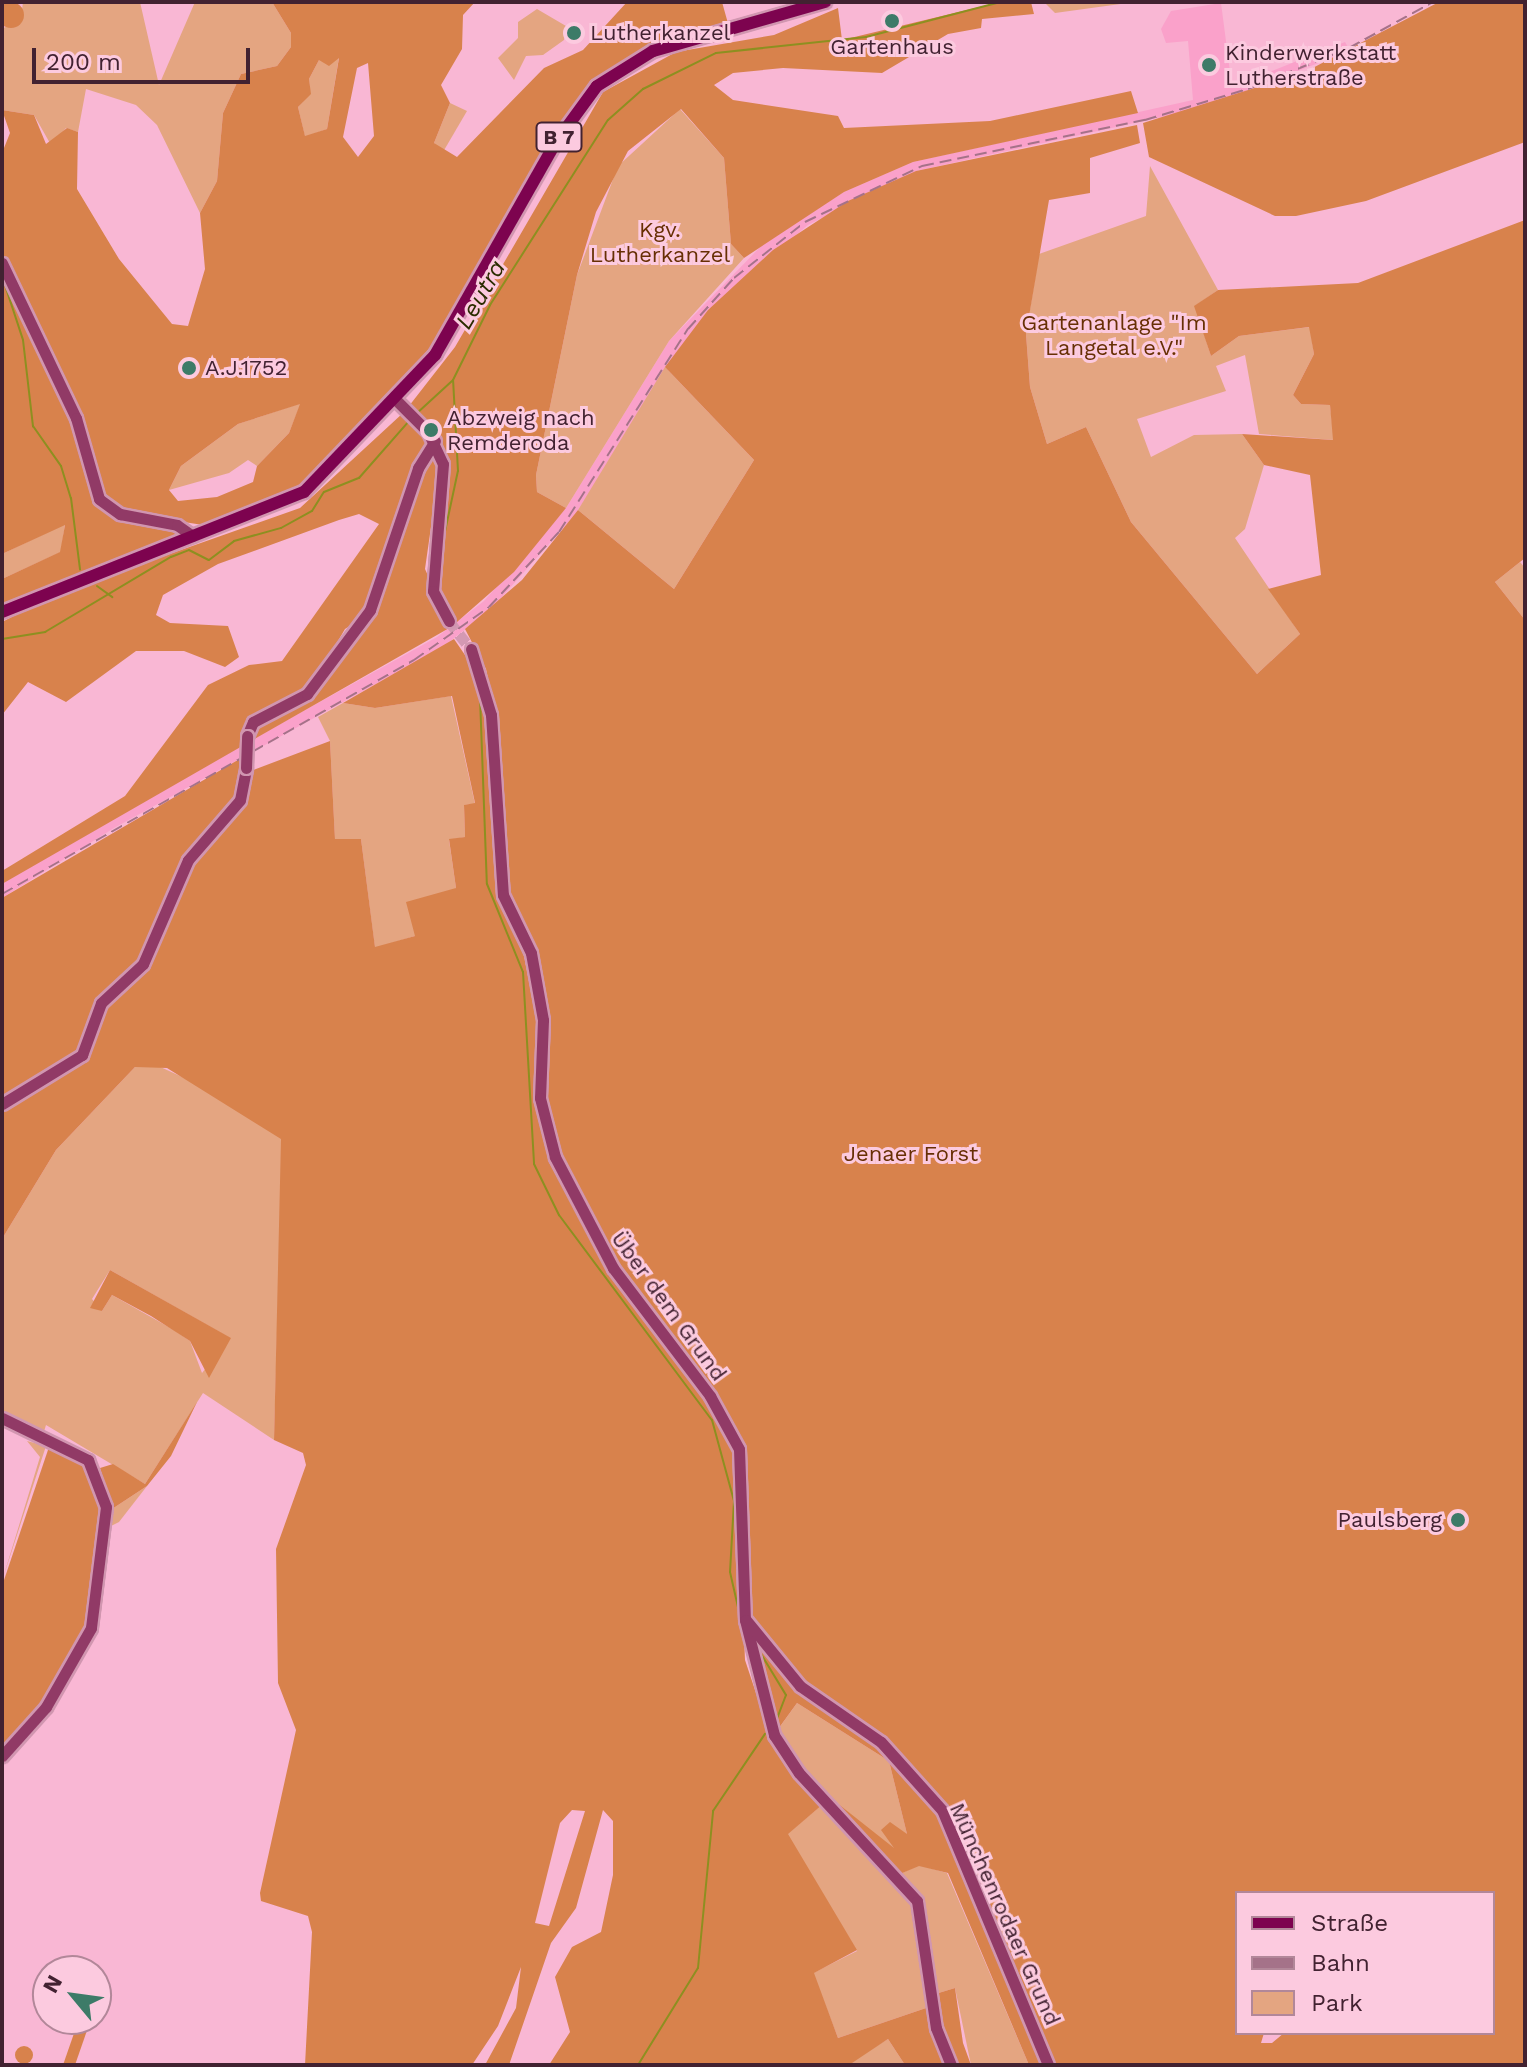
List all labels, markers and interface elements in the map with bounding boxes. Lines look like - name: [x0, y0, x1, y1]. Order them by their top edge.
- marker: Gartenhaus: [883, 12, 901, 30]
- place label: Lutherkanzel: [590, 20, 730, 46]
- marker: Lutherkanzel: [565, 24, 583, 42]
- scale bar: [36, 32, 254, 82]
- place label: Gartenhaus: [830, 34, 954, 60]
- place label: Kinderwerkstatt Lutherstraße: [1225, 39, 1396, 90]
- text: 200 m: [46, 48, 121, 76]
- marker: Kinderwerkstatt Lutherstraße: [1200, 56, 1218, 74]
- road number: B 7: [535, 121, 583, 153]
- park label: Kgv. Lutherkanzel: [590, 216, 730, 268]
- water label: Leutra: [450, 255, 512, 335]
- park label: Gartenanlage "Im Langetal e.V.": [1021, 309, 1207, 360]
- place label: A.J.1752: [205, 355, 287, 381]
- marker: A.J.1752: [180, 359, 198, 377]
- place label: Abzweig nach Remderoda: [447, 404, 595, 456]
- marker: Abzweig nach Remderoda: [422, 421, 440, 439]
- park label: Jenaer Forst: [844, 1141, 978, 1167]
- street label: Über dem Grund: [606, 1226, 732, 1386]
- place label: Paulsberg: [1338, 1507, 1442, 1533]
- marker: Paulsberg: [1449, 1511, 1467, 1529]
- street label: Münchenrodaer Grund: [944, 1798, 1066, 2030]
- legend: [1235, 1891, 1495, 2035]
- text: Straße: [1311, 1909, 1388, 1937]
- text: Bahn: [1311, 1949, 1370, 1977]
- north arrow: [32, 1955, 112, 2035]
- text: N: [37, 1971, 67, 1997]
- text: Park: [1311, 1989, 1363, 2017]

